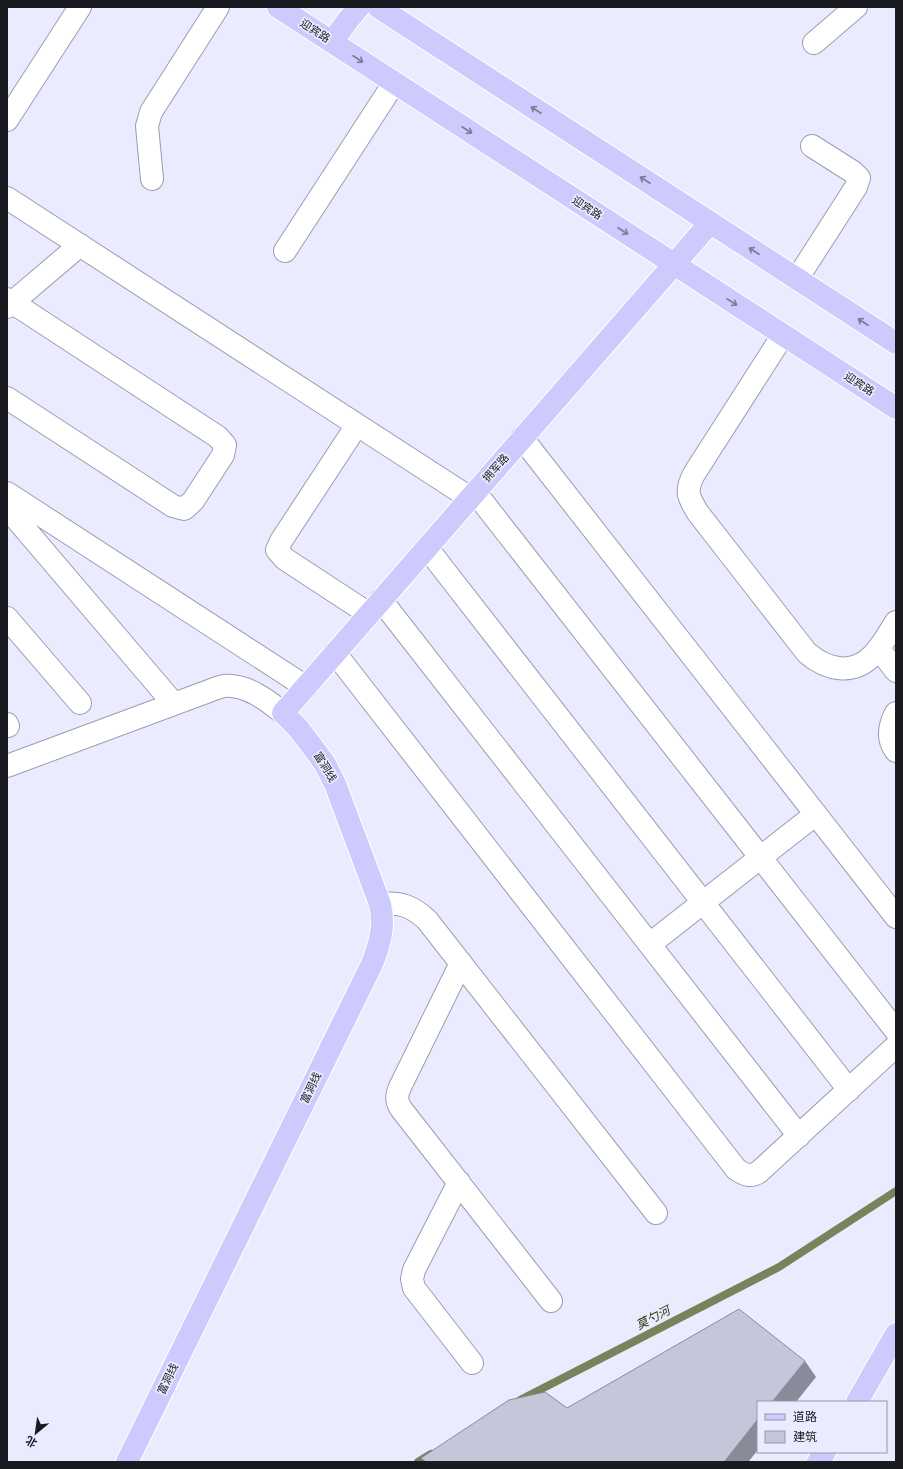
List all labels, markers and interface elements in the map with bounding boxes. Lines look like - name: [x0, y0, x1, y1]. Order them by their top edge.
- street label: 迎宾路: [298, 17, 332, 45]
- one-way arrow: [352, 55, 364, 63]
- one-way arrow: [530, 105, 542, 113]
- one-way arrow: [461, 126, 473, 134]
- one-way arrow: [639, 176, 651, 184]
- street label: 迎宾路: [570, 194, 604, 222]
- one-way arrow: [617, 227, 628, 235]
- one-way arrow: [749, 247, 760, 255]
- one-way arrow: [726, 298, 737, 306]
- one-way arrow: [858, 318, 869, 326]
- street label: 迎宾路: [842, 370, 876, 398]
- street label: 拥军路: [480, 451, 512, 485]
- street label: 富洞线: [311, 750, 339, 784]
- street label: 富洞线: [298, 1070, 324, 1106]
- water label: 莫勺河: [634, 1303, 674, 1332]
- street label: 富洞线: [155, 1361, 181, 1397]
- legend: [757, 1401, 887, 1453]
- text: 道路: [793, 1410, 817, 1424]
- north arrow: [16, 1413, 56, 1453]
- text: 建筑: [793, 1430, 817, 1444]
- text: 北: [23, 1433, 39, 1450]

